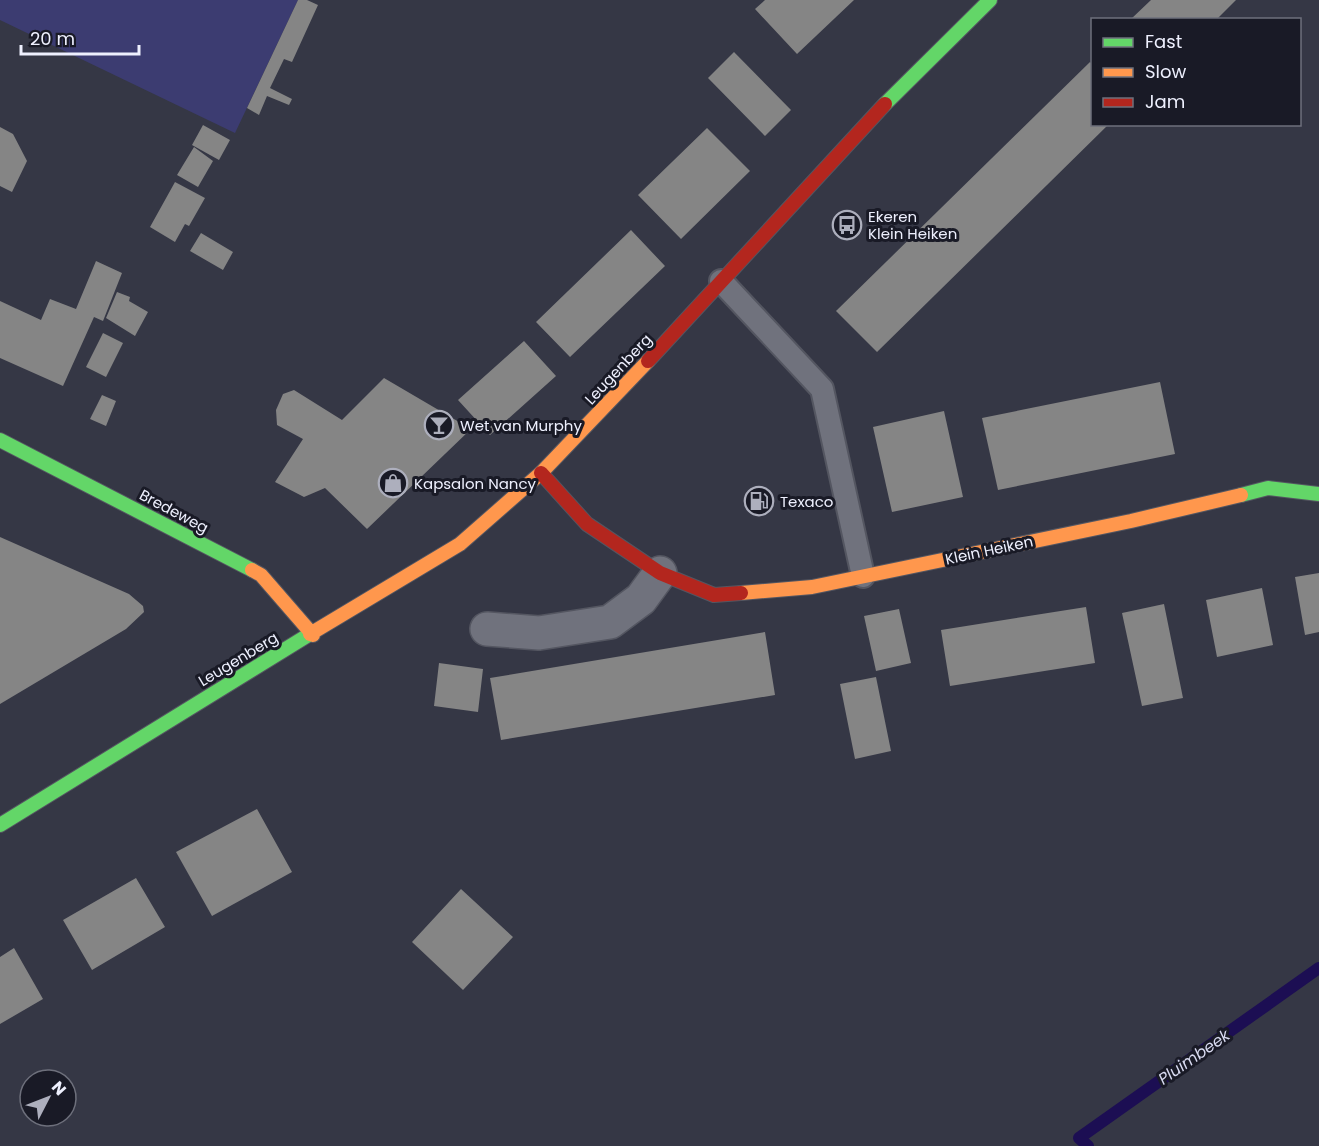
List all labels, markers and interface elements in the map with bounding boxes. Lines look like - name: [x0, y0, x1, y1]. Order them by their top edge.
- scale bar: [21, 18, 140, 56]
- legend: [1091, 18, 1301, 126]
- text: 20 m: [30, 26, 75, 51]
- text: Fast: [1145, 29, 1182, 54]
- text: Slow: [1145, 59, 1187, 84]
- text: Jam: [1145, 89, 1185, 114]
- place label: Ekeren Klein Heiken: [868, 206, 957, 244]
- bus stop icon: Ekeren Klein Heiken: [831, 209, 863, 241]
- street label: Leugenberg: [580, 329, 656, 409]
- bar icon: Wet van Murphy: [423, 409, 455, 441]
- place label: Wet van Murphy: [460, 415, 582, 436]
- shop icon: Kapsalon Nancy: [377, 467, 409, 499]
- place label: Kapsalon Nancy: [414, 473, 537, 494]
- street label: Bredeweg: [136, 484, 212, 538]
- fuel station icon: Texaco: [743, 485, 775, 517]
- place label: Texaco: [780, 491, 833, 512]
- street label: Klein Heiken: [943, 530, 1035, 570]
- street label: Leugenberg: [194, 627, 282, 691]
- water label: Pluimbeek: [1154, 1023, 1235, 1090]
- north arrow: [18, 1068, 78, 1128]
- text: N: [46, 1076, 71, 1100]

